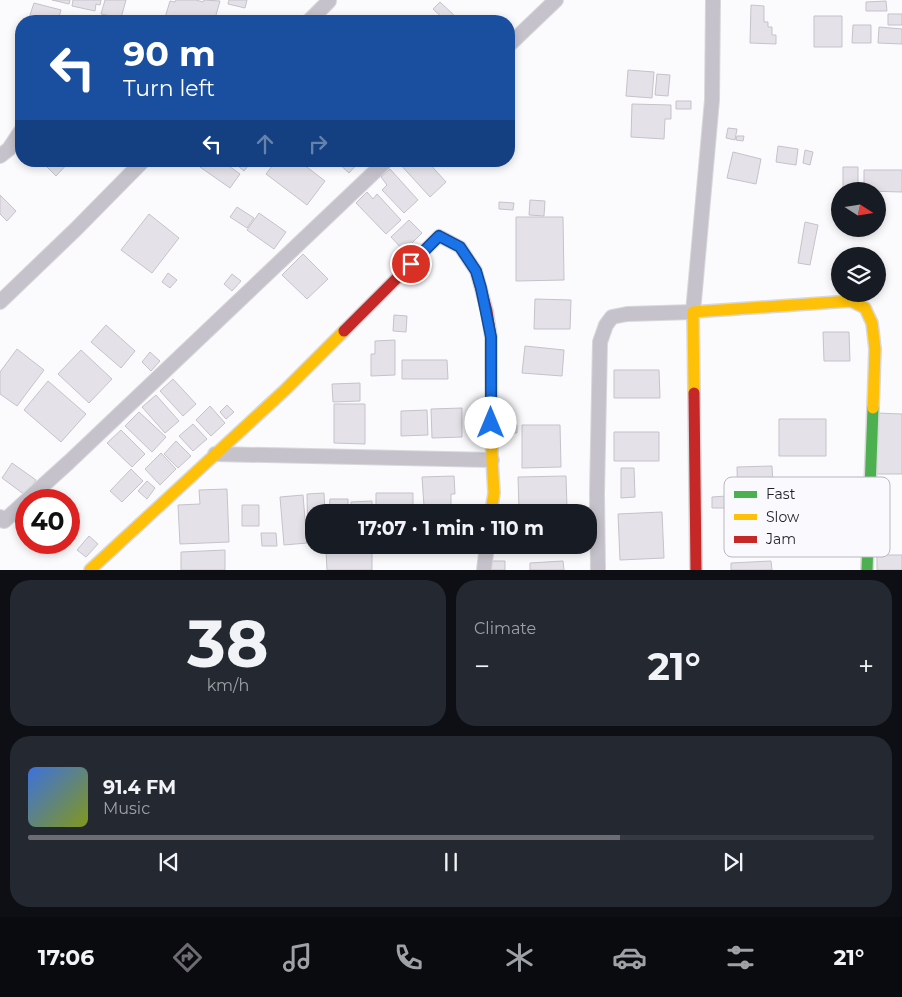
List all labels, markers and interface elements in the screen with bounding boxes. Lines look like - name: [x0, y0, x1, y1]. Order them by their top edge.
- text: 90 m: [123, 32, 216, 75]
- icon: left: [40, 35, 105, 100]
- text: Turn left: [123, 75, 215, 102]
- icon: left: [198, 130, 226, 158]
- icon: ahead: [251, 130, 279, 158]
- icon: right: [304, 130, 332, 158]
- north arrow: [831, 182, 886, 238]
- map controls: [831, 182, 886, 302]
- pin: [390, 243, 432, 285]
- button: layers: [831, 247, 886, 302]
- icon: arrive: [397, 250, 425, 278]
- position arrow: [464, 396, 516, 448]
- legend: [724, 477, 890, 557]
- text: Fast: [766, 485, 796, 503]
- speed limit sign: 40: [15, 489, 80, 554]
- text: Slow: [766, 508, 800, 526]
- text: 17:07 · 1 min · 110 m: [358, 517, 544, 540]
- text: Jam: [765, 530, 796, 548]
- text: 38: [187, 604, 269, 683]
- text: Climate: [474, 619, 536, 638]
- text: 21°: [647, 643, 701, 690]
- text: −: [474, 649, 490, 683]
- text: +: [858, 649, 874, 683]
- text: km/h: [207, 676, 249, 695]
- text: 91.4 FM: [103, 776, 176, 799]
- text: Music: [103, 799, 150, 818]
- icon: previous: [155, 848, 183, 876]
- icon: pause: [437, 848, 465, 876]
- icon: next: [719, 848, 747, 876]
- icon: directions: [170, 940, 205, 975]
- icon: music: [280, 940, 315, 975]
- icon: phone: [391, 940, 426, 975]
- icon: climate: [502, 940, 537, 975]
- icon: car: [612, 940, 647, 975]
- icon: filters: [723, 940, 758, 975]
- text: 17:06: [38, 944, 94, 971]
- text: 21°: [833, 944, 864, 971]

